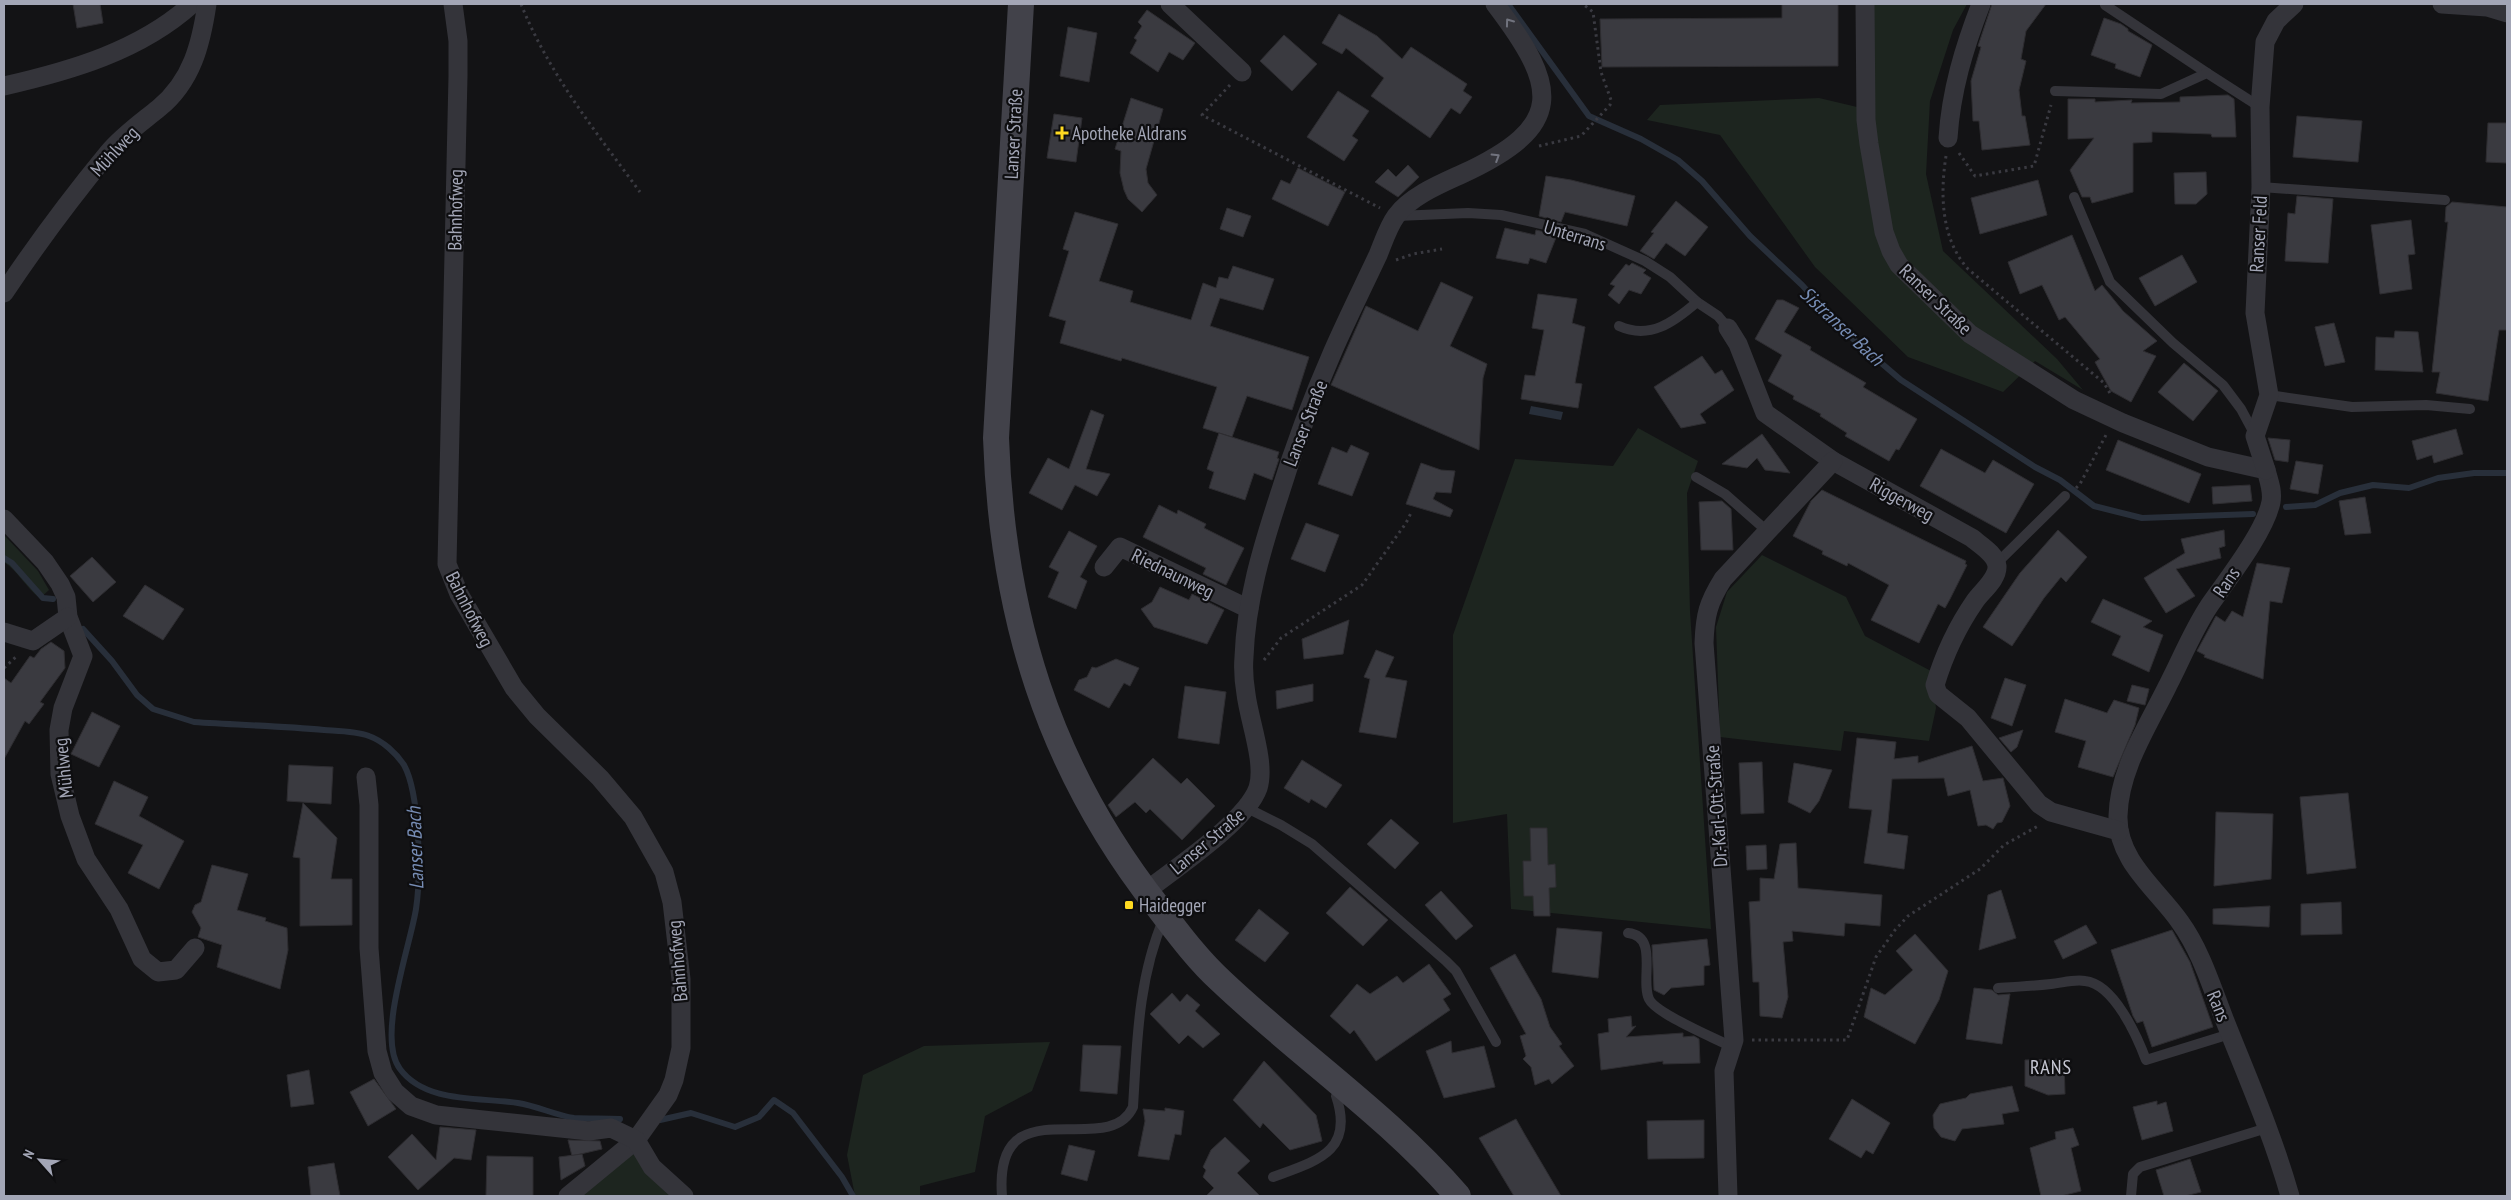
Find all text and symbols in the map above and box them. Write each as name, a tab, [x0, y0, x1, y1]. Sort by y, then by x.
one-way arrow	[1506, 18, 1515, 28]
street label: Lanser Straße	[999, 88, 1027, 180]
street label: Mühlweg	[85, 121, 143, 181]
place label: Apotheke Aldrans	[1072, 121, 1187, 145]
marker: Apotheke Aldrans	[1056, 127, 1068, 139]
one-way arrow	[1491, 153, 1500, 163]
street label: Bahnhofweg	[442, 169, 468, 251]
street label: Ranser Feld	[2244, 195, 2272, 273]
street label: Unterrans	[1541, 214, 1609, 256]
street label: Ranser Straße	[1895, 258, 1977, 340]
water label: Sistranser Bach	[1795, 281, 1890, 372]
street label: Lanser Straße	[1278, 376, 1332, 469]
street label: Riggerweg	[1866, 472, 1938, 526]
street label: Riednaunweg	[1128, 543, 1218, 603]
street label: Rans	[2207, 562, 2245, 602]
street label: Bahnhofweg	[441, 567, 499, 651]
street label: Mühlweg	[48, 737, 78, 799]
street label: Dr.-Karl-Ott-Straße	[1700, 744, 1732, 868]
street label: Lanser Straße	[1165, 803, 1249, 879]
water label: Lanser Bach	[401, 805, 429, 890]
place label: Haidegger	[1139, 893, 1207, 917]
marker: Haidegger	[1123, 899, 1135, 911]
street label: Bahnhofweg	[661, 919, 693, 1003]
street label: Rans	[2202, 987, 2236, 1025]
district label: RANS	[2030, 1054, 2072, 1080]
north arrow	[15, 1135, 65, 1185]
text: N	[19, 1147, 38, 1162]

